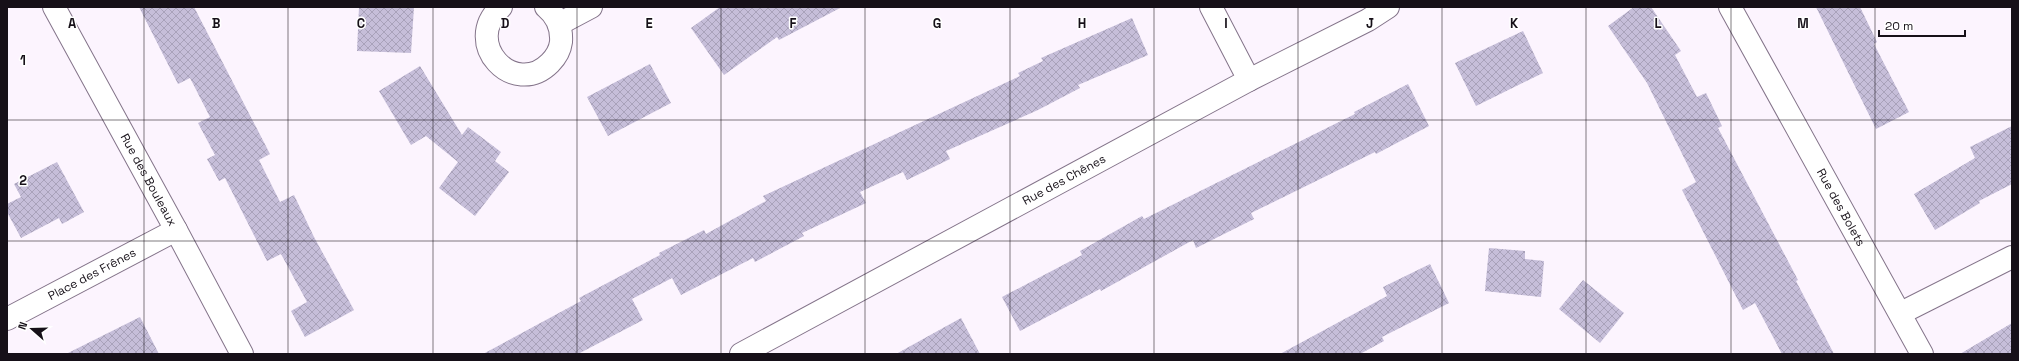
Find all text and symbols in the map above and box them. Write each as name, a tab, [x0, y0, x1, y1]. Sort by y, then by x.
scale bar	[1879, 12, 1965, 38]
text: A	[68, 15, 77, 32]
text: B	[212, 15, 221, 32]
text: C	[357, 15, 365, 32]
text: D	[501, 15, 510, 32]
text: E	[645, 15, 653, 32]
text: F	[790, 15, 797, 32]
text: G	[933, 15, 941, 32]
text: H	[1078, 15, 1086, 32]
text: I	[1224, 15, 1228, 32]
text: J	[1366, 15, 1374, 32]
text: K	[1510, 15, 1519, 32]
text: L	[1654, 15, 1662, 32]
text: M	[1797, 15, 1809, 32]
text: 20 m	[1885, 18, 1913, 34]
text: 1	[20, 52, 26, 69]
street label: Rue des Bouleaux	[117, 131, 180, 229]
street label: Rue des Chênes	[1020, 151, 1108, 209]
street label: Rue des Bolets	[1813, 166, 1869, 249]
text: 2	[19, 172, 27, 189]
street label: Place des Frênes	[45, 245, 139, 304]
north arrow	[12, 309, 52, 349]
text: N	[15, 320, 30, 331]

